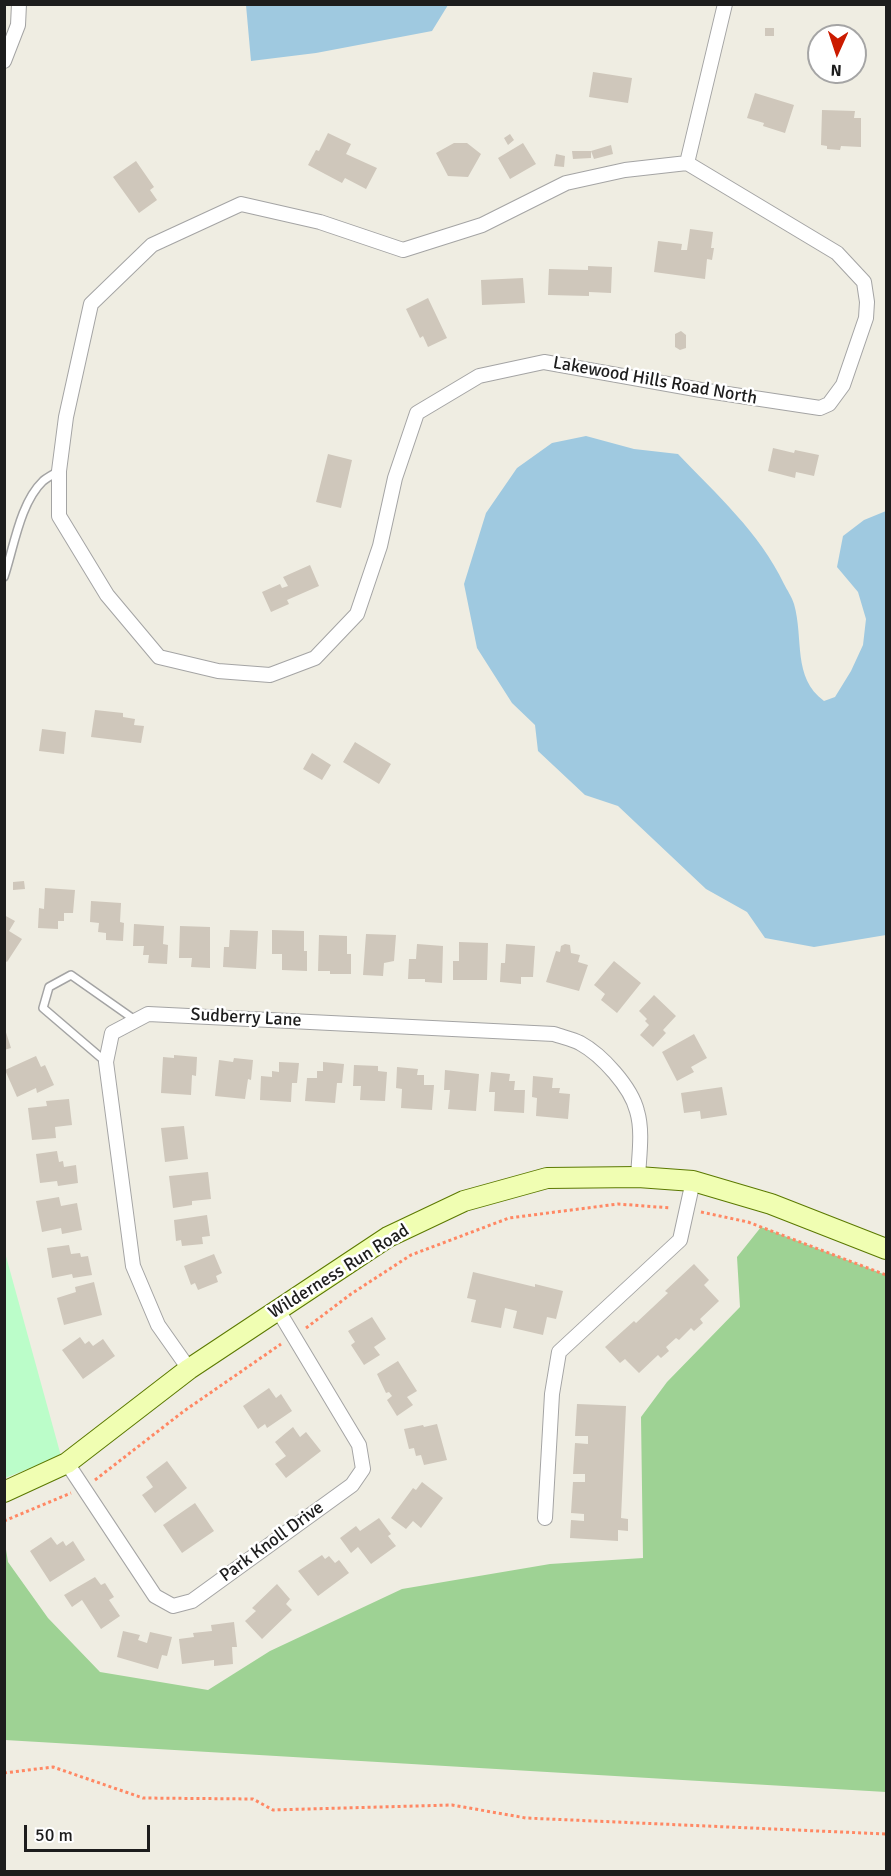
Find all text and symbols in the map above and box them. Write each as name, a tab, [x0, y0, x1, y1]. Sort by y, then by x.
north arrow	[807, 24, 867, 84]
text: N	[830, 60, 842, 80]
street label: Lakewood Hills Road North	[551, 352, 759, 410]
street label: Sudberry Lane	[190, 1004, 302, 1032]
street label: Wilderness Run Road	[265, 1220, 413, 1324]
street label: Park Knoll Drive	[216, 1497, 328, 1587]
scale bar	[27, 1813, 153, 1851]
text: 50 m	[35, 1824, 73, 1846]

